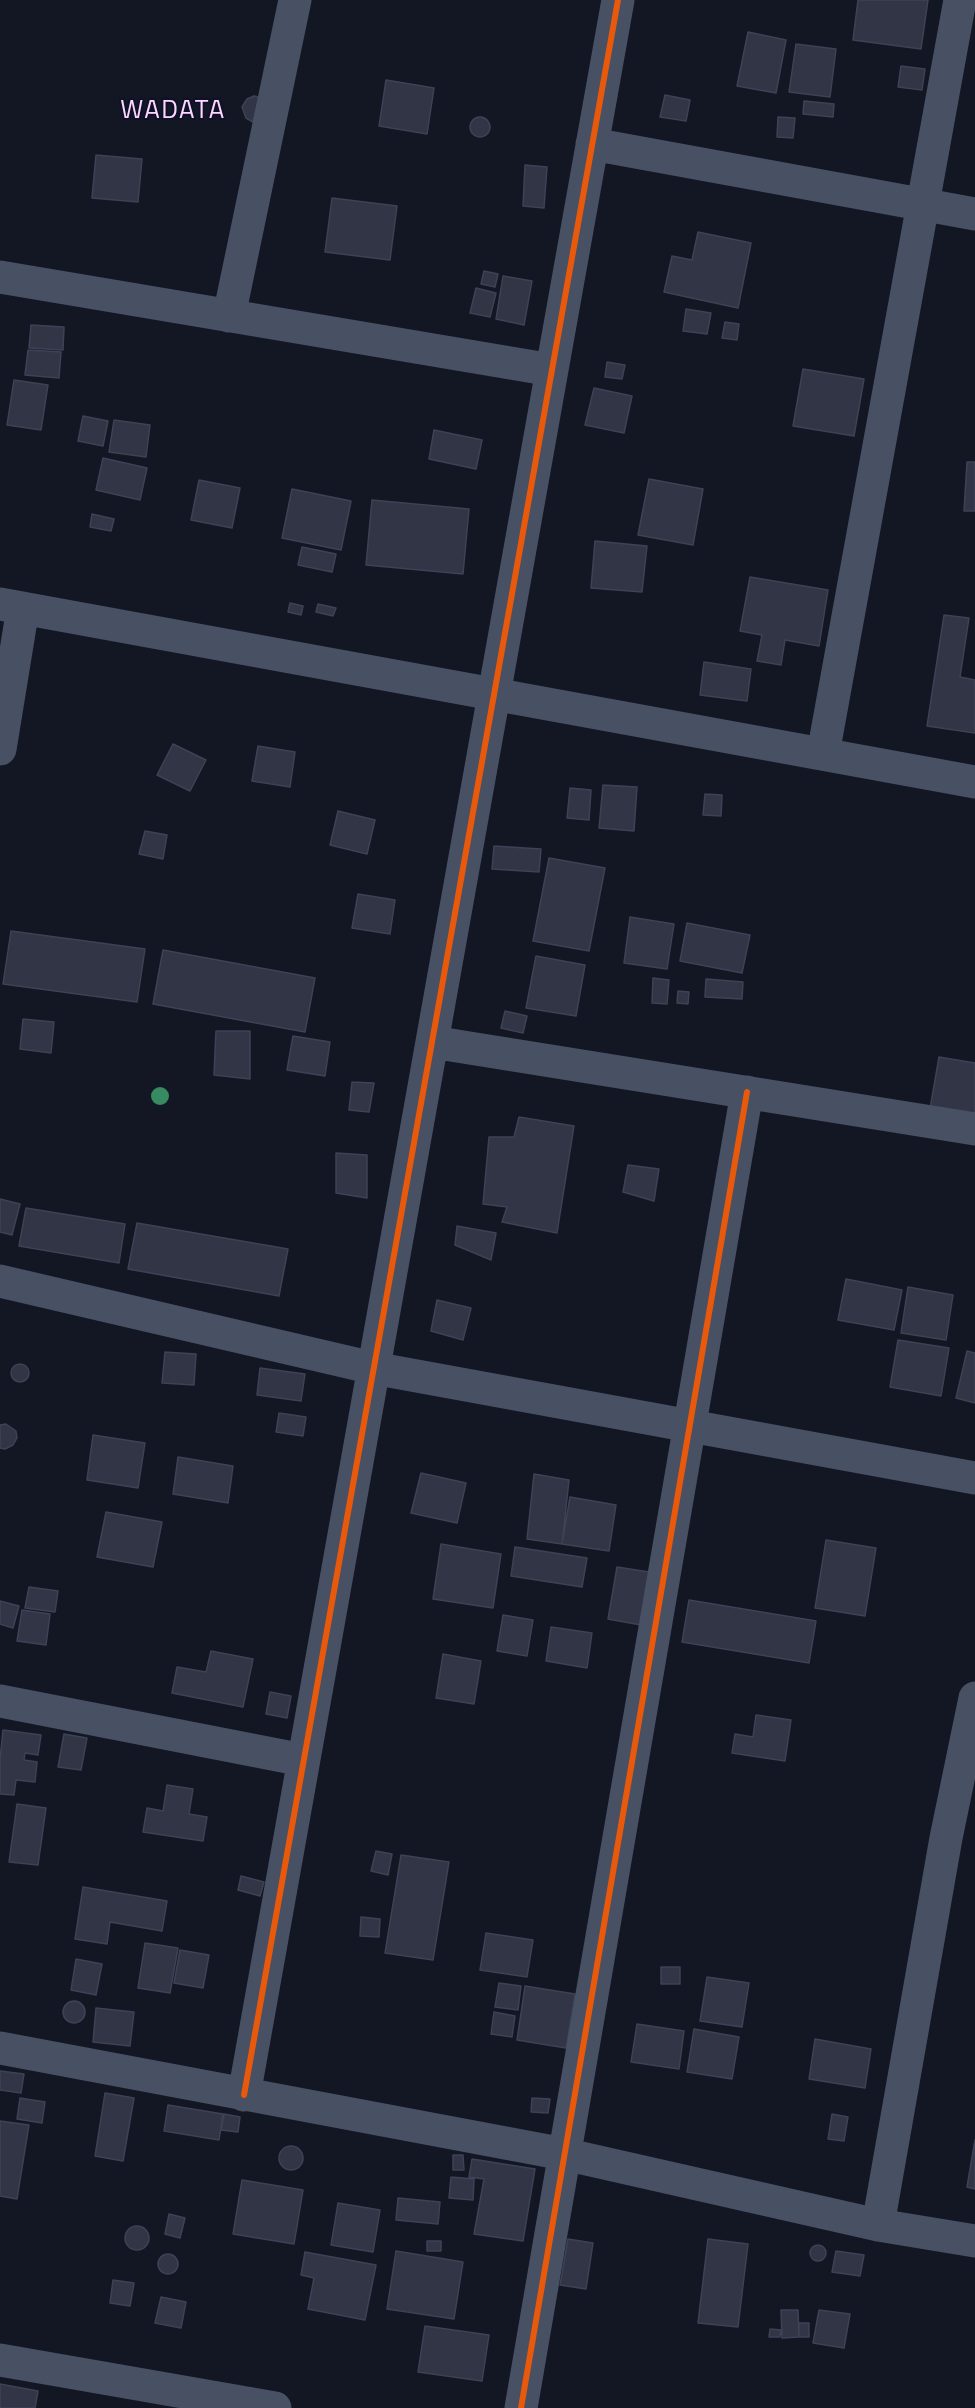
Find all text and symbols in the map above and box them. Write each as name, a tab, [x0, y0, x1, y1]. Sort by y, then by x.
district label: WADATA	[120, 96, 226, 128]

